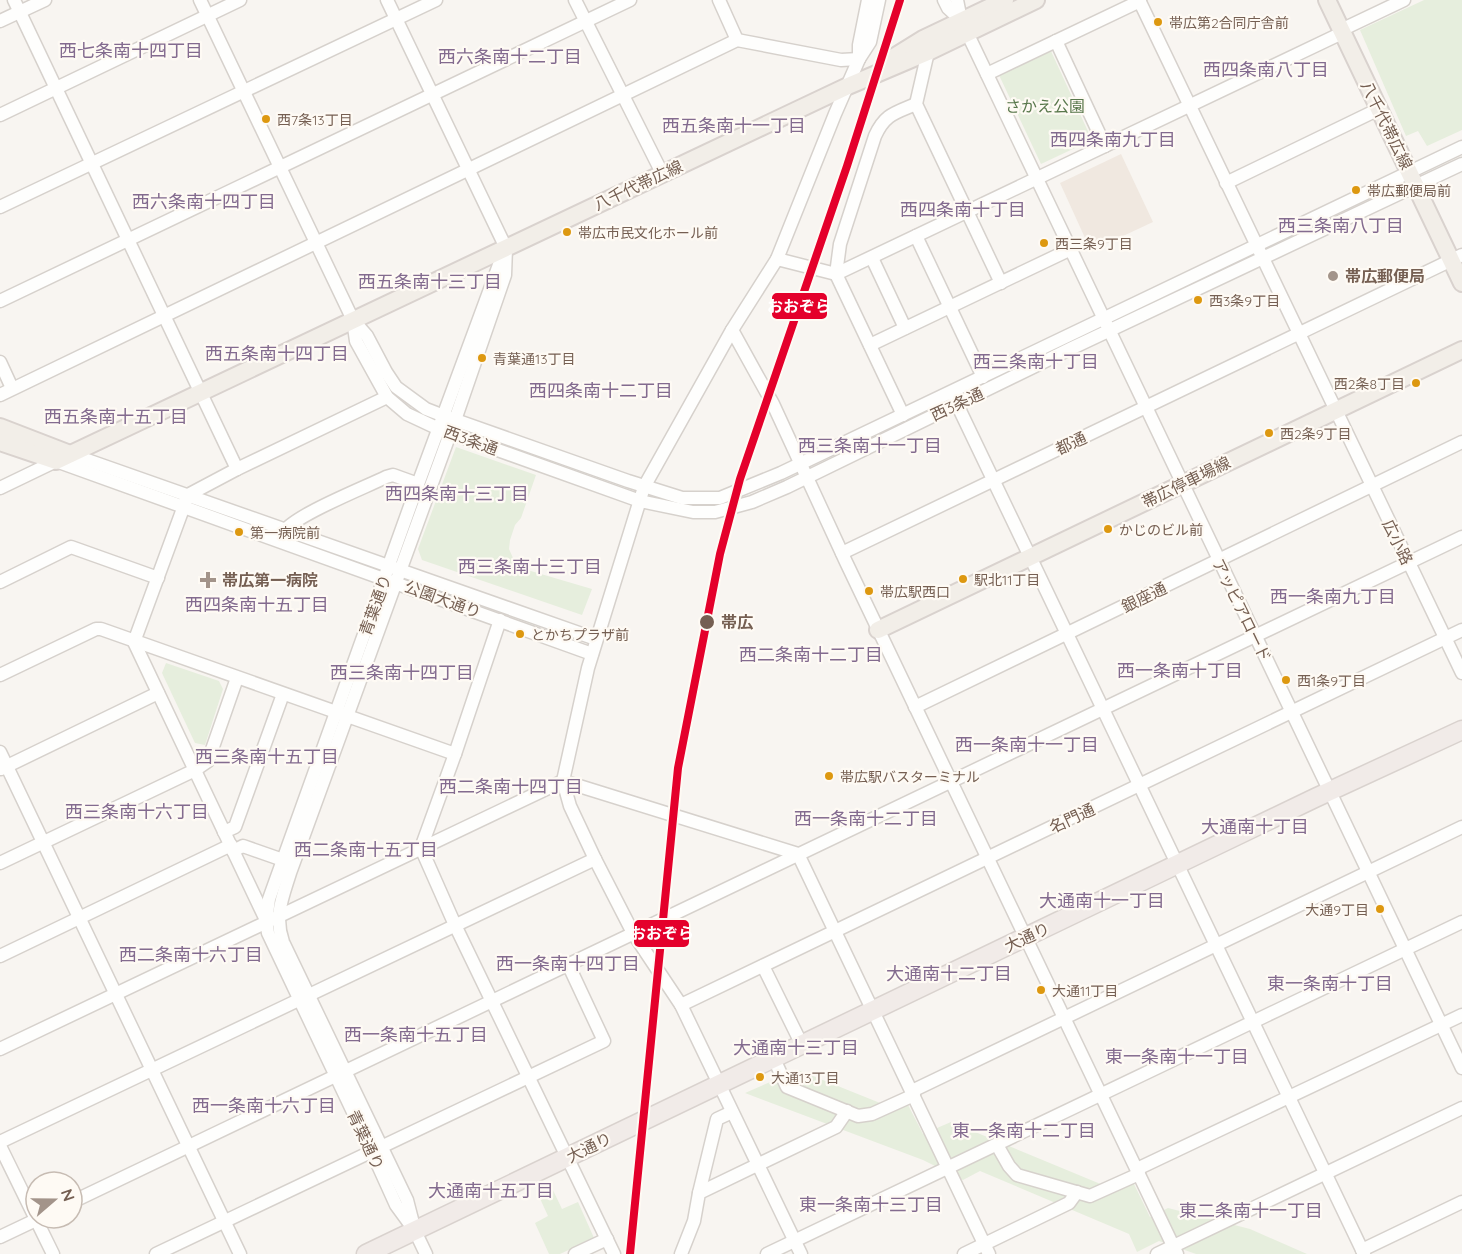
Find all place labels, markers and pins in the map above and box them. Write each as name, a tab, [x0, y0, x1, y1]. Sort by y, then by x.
place label: 帯広第2合同庁舎前	[1169, 14, 1289, 32]
marker: 帯広第2合同庁舎前	[1152, 16, 1164, 28]
place label: 西7条13丁目	[277, 111, 353, 129]
marker: 西7条13丁目	[260, 113, 272, 125]
place label: 帯広郵便局前	[1367, 182, 1451, 200]
marker: 帯広郵便局前	[1350, 184, 1362, 196]
place label: 帯広市民文化ホール前	[578, 224, 718, 242]
marker: 帯広市民文化ホール前	[561, 226, 573, 238]
place label: 西三条9丁目	[1055, 235, 1133, 253]
marker: 西三条9丁目	[1038, 237, 1050, 249]
place label: 帯広郵便局	[1345, 266, 1425, 286]
marker: 帯広郵便局	[1326, 269, 1340, 283]
place label: 西3条9丁目	[1209, 292, 1280, 310]
marker: 西3条9丁目	[1192, 294, 1204, 306]
place label: 青葉通13丁目	[493, 350, 576, 368]
marker: 青葉通13丁目	[476, 352, 488, 364]
place label: 西2条8丁目	[1334, 375, 1405, 393]
marker: 西2条8丁目	[1410, 377, 1422, 389]
place label: 西2条9丁目	[1280, 425, 1352, 443]
marker: 西2条9丁目	[1263, 427, 1275, 439]
place label: かじのビル前	[1119, 521, 1203, 539]
marker: かじのビル前	[1102, 523, 1114, 535]
place label: 第一病院前	[250, 524, 320, 542]
marker: 第一病院前	[233, 526, 245, 538]
place label: 帯広第一病院	[222, 570, 318, 590]
marker: 帯広第一病院	[199, 571, 217, 589]
place label: 駅北11丁目	[974, 571, 1040, 589]
marker: 駅北11丁目	[957, 573, 969, 585]
place label: 帯広駅西口	[880, 583, 950, 601]
marker: 帯広駅西口	[863, 585, 875, 597]
place label: 帯広	[721, 612, 754, 632]
marker: 帯広	[698, 613, 716, 631]
place label: とかちプラザ前	[531, 626, 629, 644]
marker: とかちプラザ前	[514, 628, 526, 640]
place label: 西1条9丁目	[1297, 672, 1366, 690]
marker: 西1条9丁目	[1280, 674, 1292, 686]
place label: 帯広駅バスターミナル	[840, 768, 980, 786]
marker: 帯広駅バスターミナル	[823, 770, 835, 782]
place label: 大通9丁目	[1305, 901, 1369, 919]
marker: 大通9丁目	[1374, 903, 1386, 915]
place label: 大通11丁目	[1052, 982, 1118, 1000]
marker: 大通11丁目	[1035, 984, 1047, 996]
place label: 大通13丁目	[771, 1069, 840, 1087]
marker: 大通13丁目	[754, 1071, 766, 1083]

